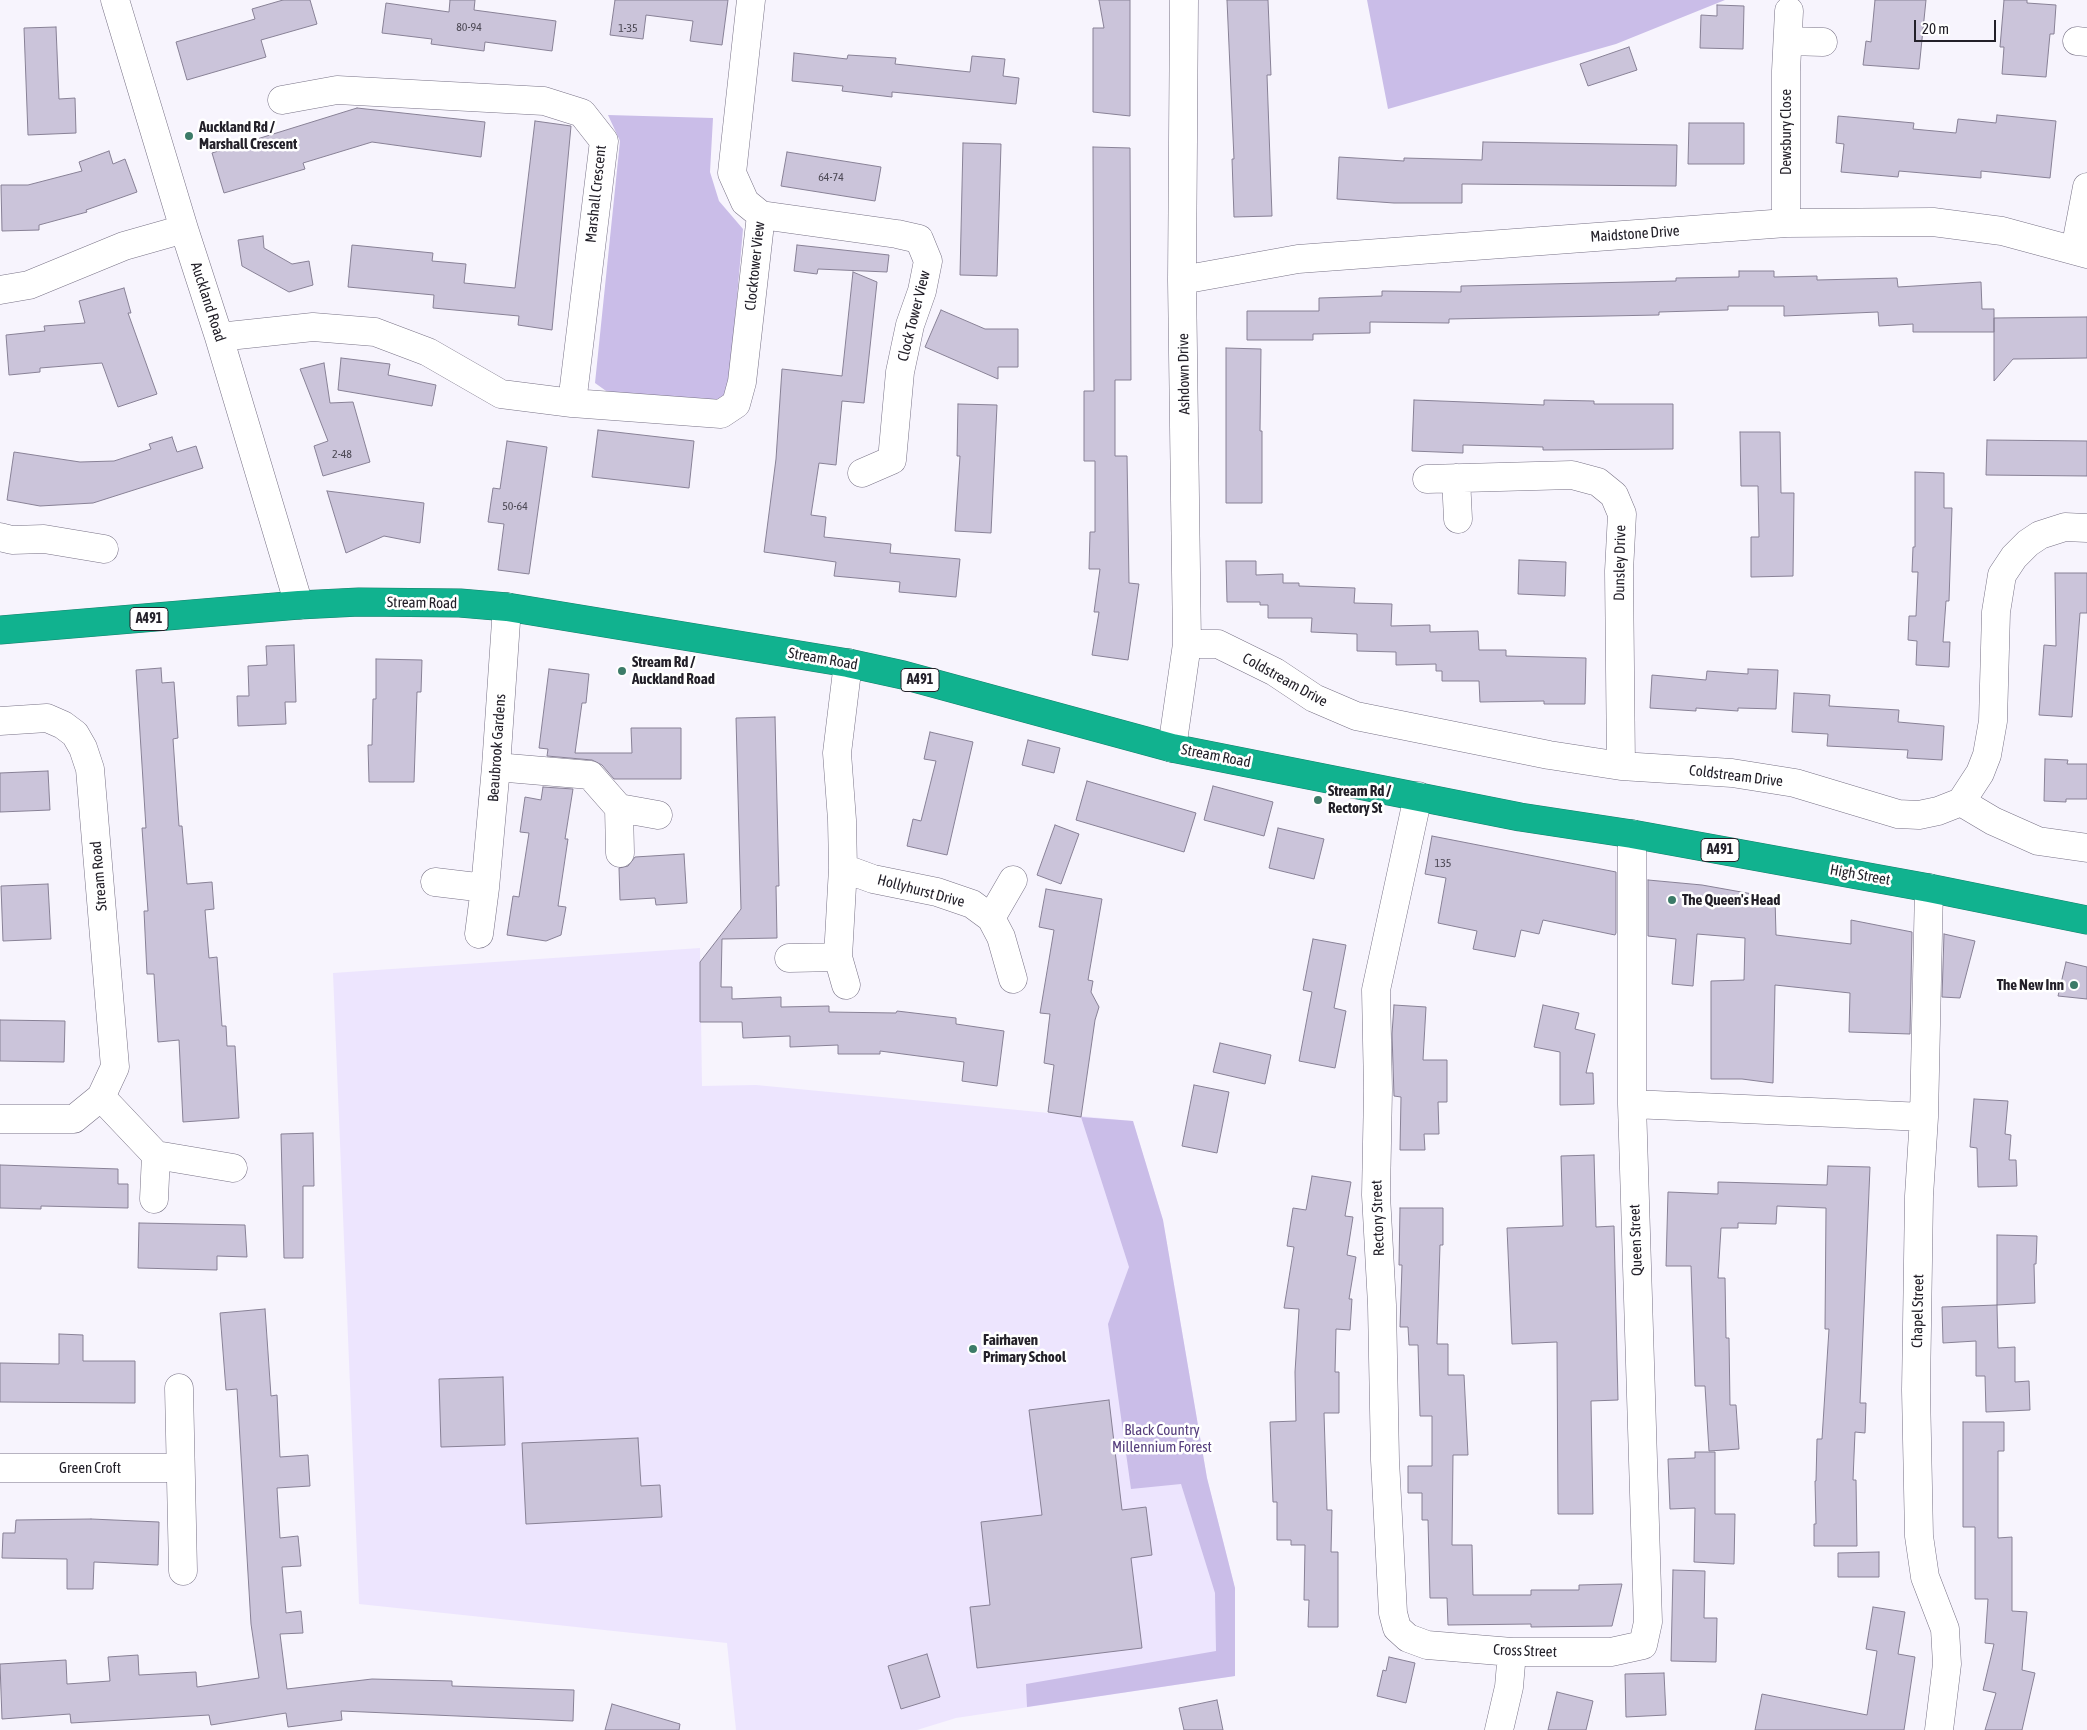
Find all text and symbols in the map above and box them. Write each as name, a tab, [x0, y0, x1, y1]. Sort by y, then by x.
scale bar	[1917, 10, 2000, 42]
house number: 80-94	[456, 20, 482, 34]
text: 20 m	[1922, 20, 1949, 37]
house number: 1-35	[618, 21, 638, 35]
street label: Dewsbury Close	[1777, 89, 1795, 175]
place label: Auckland Rd / Marshall Crescent	[199, 118, 297, 153]
marker: Auckland Rd / Marshall Crescent	[183, 130, 195, 142]
street label: Marshall Crescent	[582, 144, 610, 244]
house number: 64-74	[818, 170, 844, 184]
street label: Clocktower View	[741, 221, 769, 311]
street label: Maidstone Drive	[1590, 222, 1680, 246]
street label: Auckland Road	[187, 260, 229, 344]
street label: Clock Tower View	[894, 269, 934, 363]
street label: Ashdown Drive	[1174, 333, 1194, 415]
house number: 2-48	[332, 447, 352, 461]
house number: 50-64	[502, 499, 528, 513]
street label: Dunsley Drive	[1610, 525, 1630, 601]
street label: Stream Road	[387, 593, 457, 613]
road number: A491	[130, 608, 168, 630]
street label: Stream Road	[787, 644, 859, 674]
street label: Coldstream Drive	[1239, 649, 1331, 711]
place label: Stream Rd / Auckland Road	[632, 653, 715, 688]
marker: Stream Rd / Auckland Road	[616, 665, 628, 677]
road number: A491	[901, 668, 939, 692]
street label: Beaubrook Gardens	[484, 693, 510, 803]
street label: Stream Road	[1180, 740, 1252, 772]
street label: Coldstream Drive	[1688, 761, 1784, 791]
place label: Stream Rd / Rectory St	[1328, 782, 1391, 817]
marker: Stream Rd / Rectory St	[1312, 794, 1324, 806]
road number: A491	[1701, 838, 1739, 862]
street label: Stream Road	[87, 840, 111, 912]
house number: 135	[1435, 856, 1451, 870]
street label: High Street	[1828, 861, 1892, 889]
street label: Hollyhurst Drive	[875, 871, 967, 911]
place label: The Queen's Head	[1682, 891, 1780, 909]
marker: The Queen's Head	[1666, 894, 1678, 906]
place label: The New Inn	[1997, 976, 2064, 994]
marker: The New Inn	[2068, 979, 2080, 991]
street label: Rectory Street	[1368, 1179, 1388, 1257]
street label: Queen Street	[1626, 1204, 1646, 1276]
street label: Chapel Street	[1908, 1274, 1928, 1348]
place label: Fairhaven Primary School	[983, 1331, 1066, 1366]
marker: Fairhaven Primary School	[967, 1343, 979, 1355]
park label: Black Country Millennium Forest	[1112, 1421, 1212, 1456]
street label: Green Croft	[59, 1459, 121, 1477]
street label: Cross Street	[1493, 1641, 1557, 1661]

